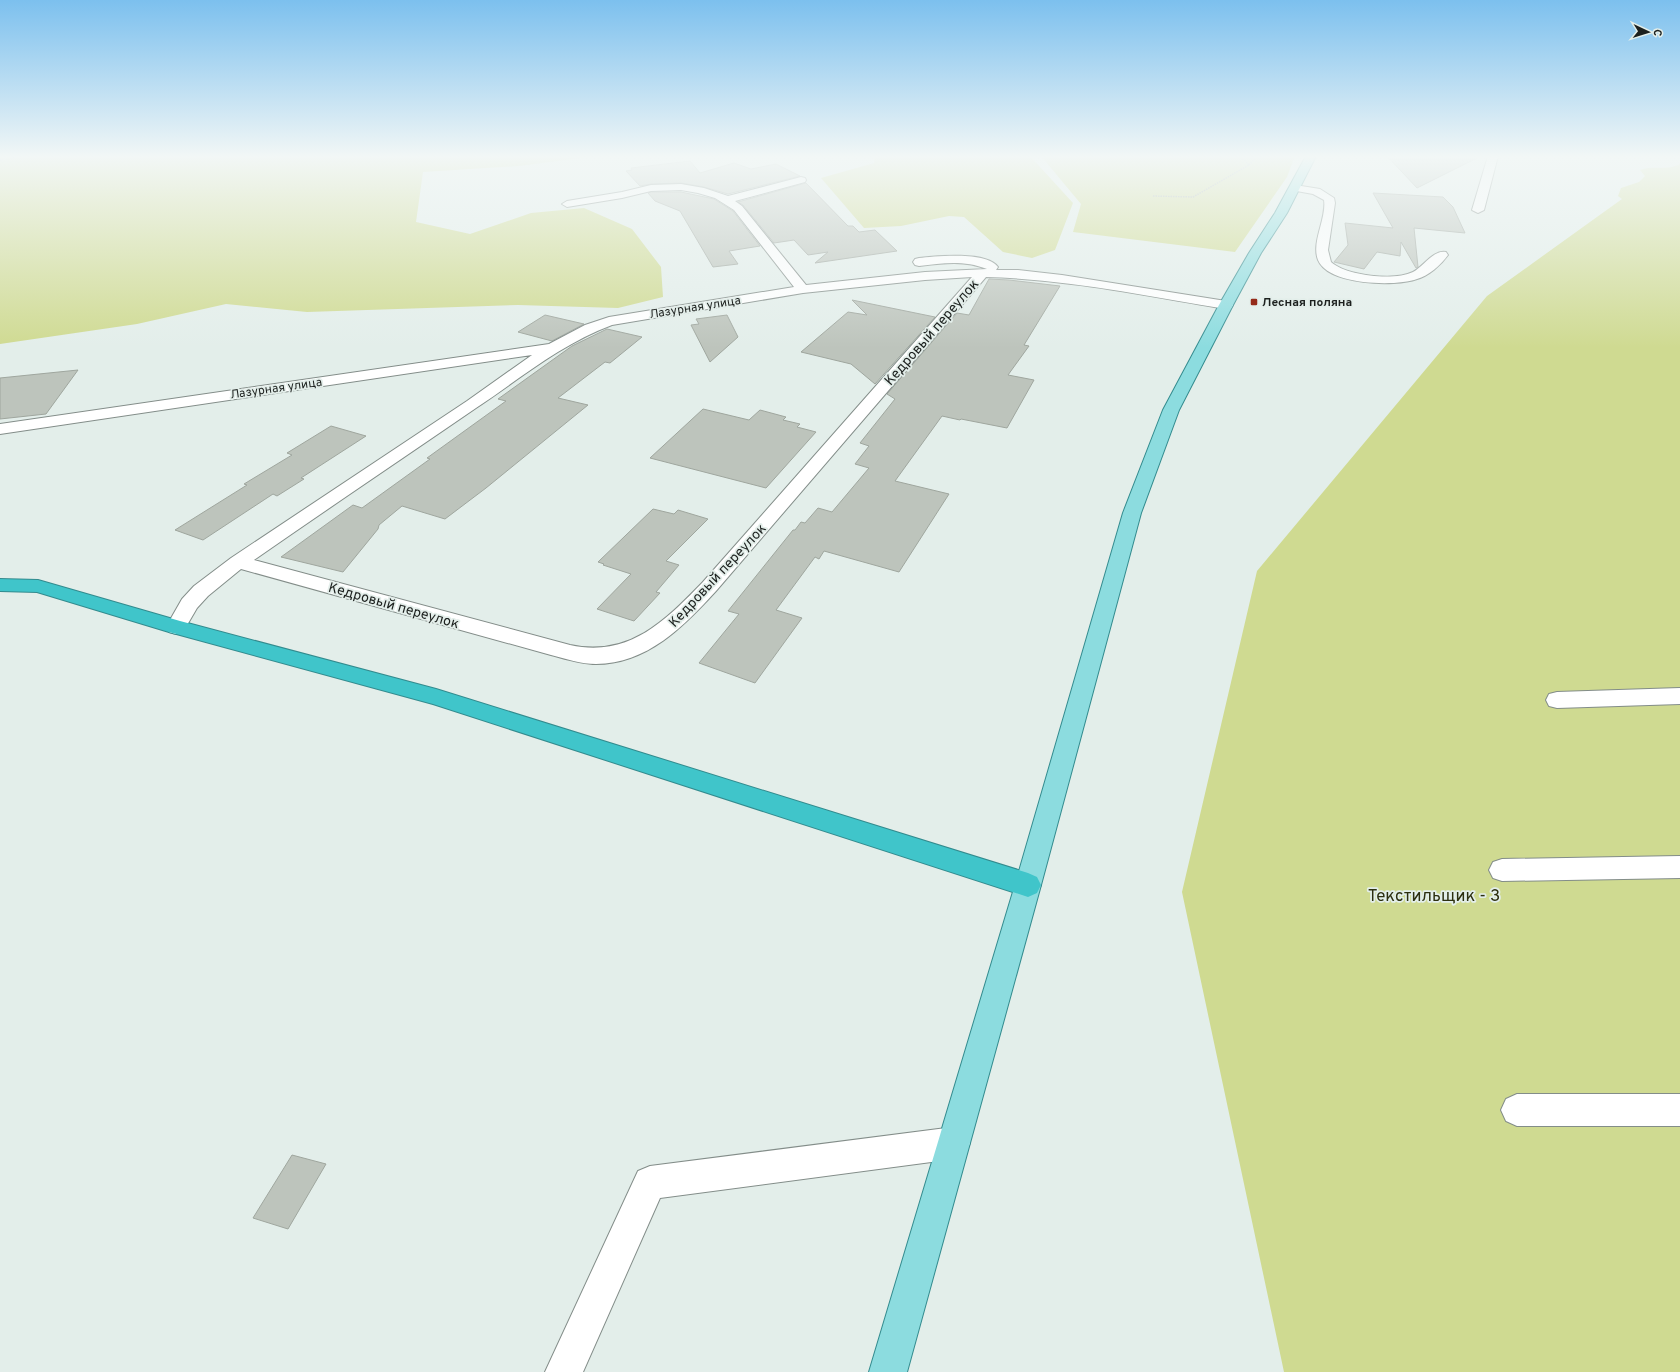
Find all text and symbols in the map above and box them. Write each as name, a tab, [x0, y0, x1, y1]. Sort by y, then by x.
north arrow	[1628, 12, 1668, 52]
text: С	[1650, 29, 1664, 37]
street label: Кедровый переулок	[881, 276, 983, 390]
street label: Лазурная улица	[648, 293, 742, 323]
place label: Лесная поляна	[1262, 295, 1352, 311]
marker: Лесная поляна	[1249, 297, 1259, 307]
street label: Лазурная улица	[229, 375, 323, 403]
street label: Кедровый переулок	[666, 521, 770, 631]
street label: Кедровый переулок	[326, 580, 461, 633]
park label: Текстильщик - 3	[1368, 886, 1500, 908]

